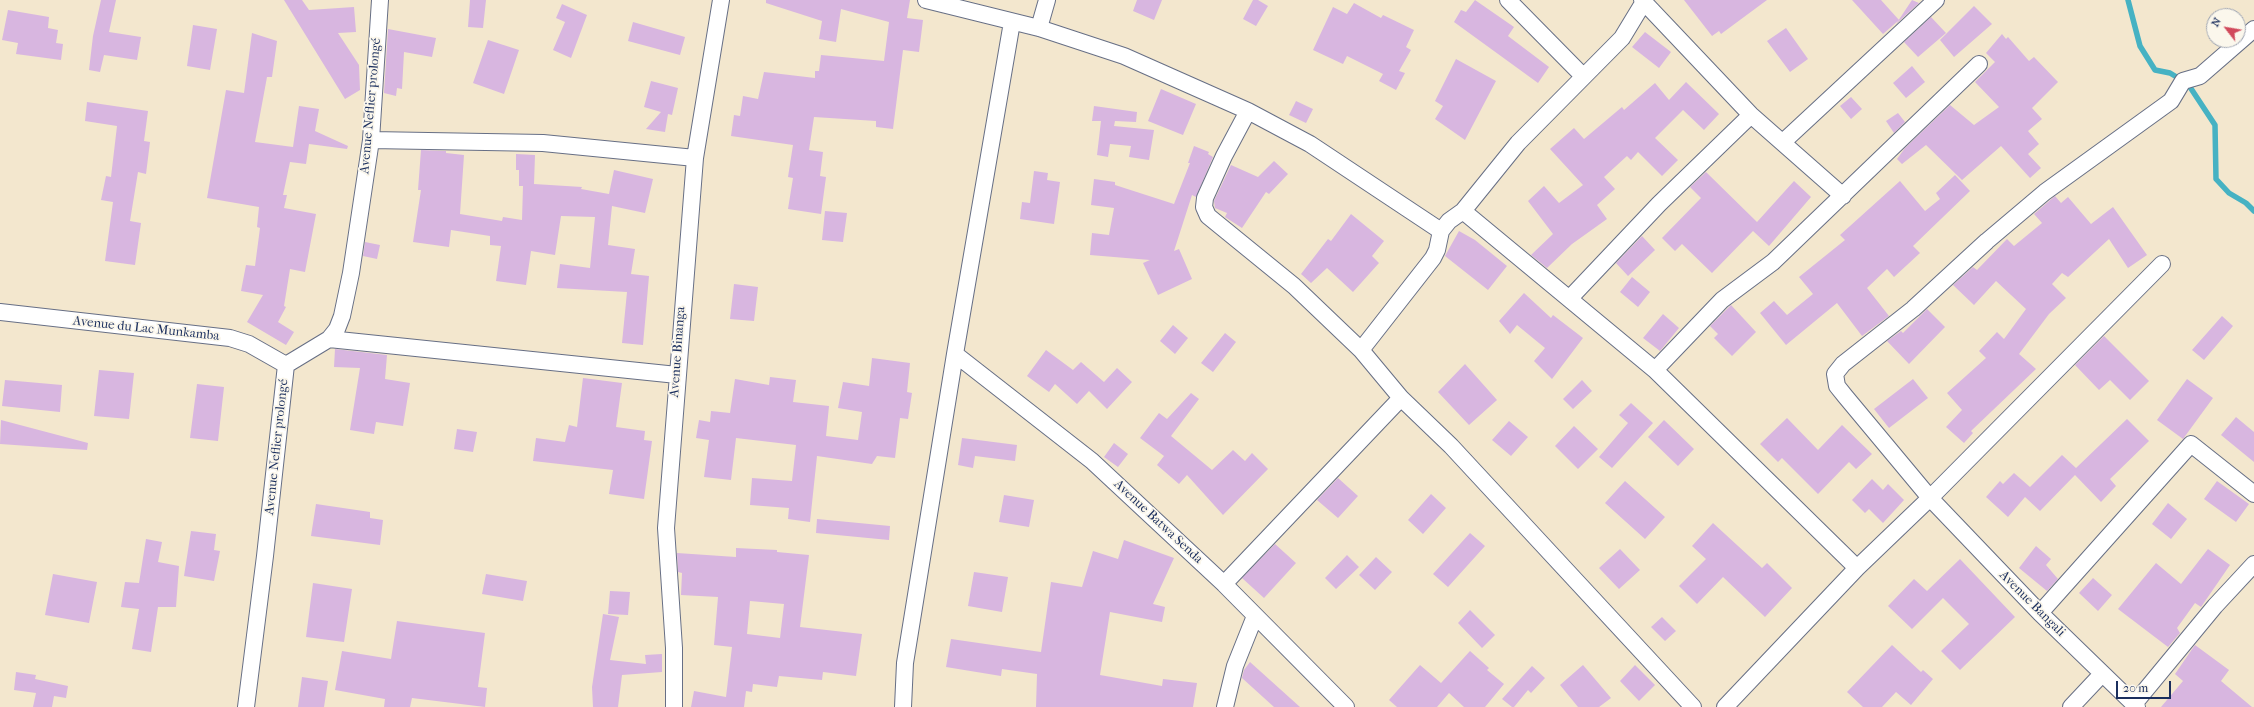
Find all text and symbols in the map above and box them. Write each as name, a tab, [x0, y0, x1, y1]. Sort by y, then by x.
north arrow	[2206, 8, 2246, 48]
text: N	[2208, 15, 2224, 29]
street label: Avenue Neflier prolongé	[357, 37, 385, 175]
street label: Avenue Binanga	[667, 306, 689, 398]
street label: Avenue du Lac Munkamba	[72, 314, 220, 344]
street label: Avenue Neflier prolongé	[262, 378, 292, 516]
street label: Avenue Batwa Senda	[1110, 477, 1206, 567]
street label: Avenue Bangali	[1996, 568, 2068, 640]
scale bar	[2118, 673, 2173, 699]
text: 20 m	[2123, 681, 2148, 695]

